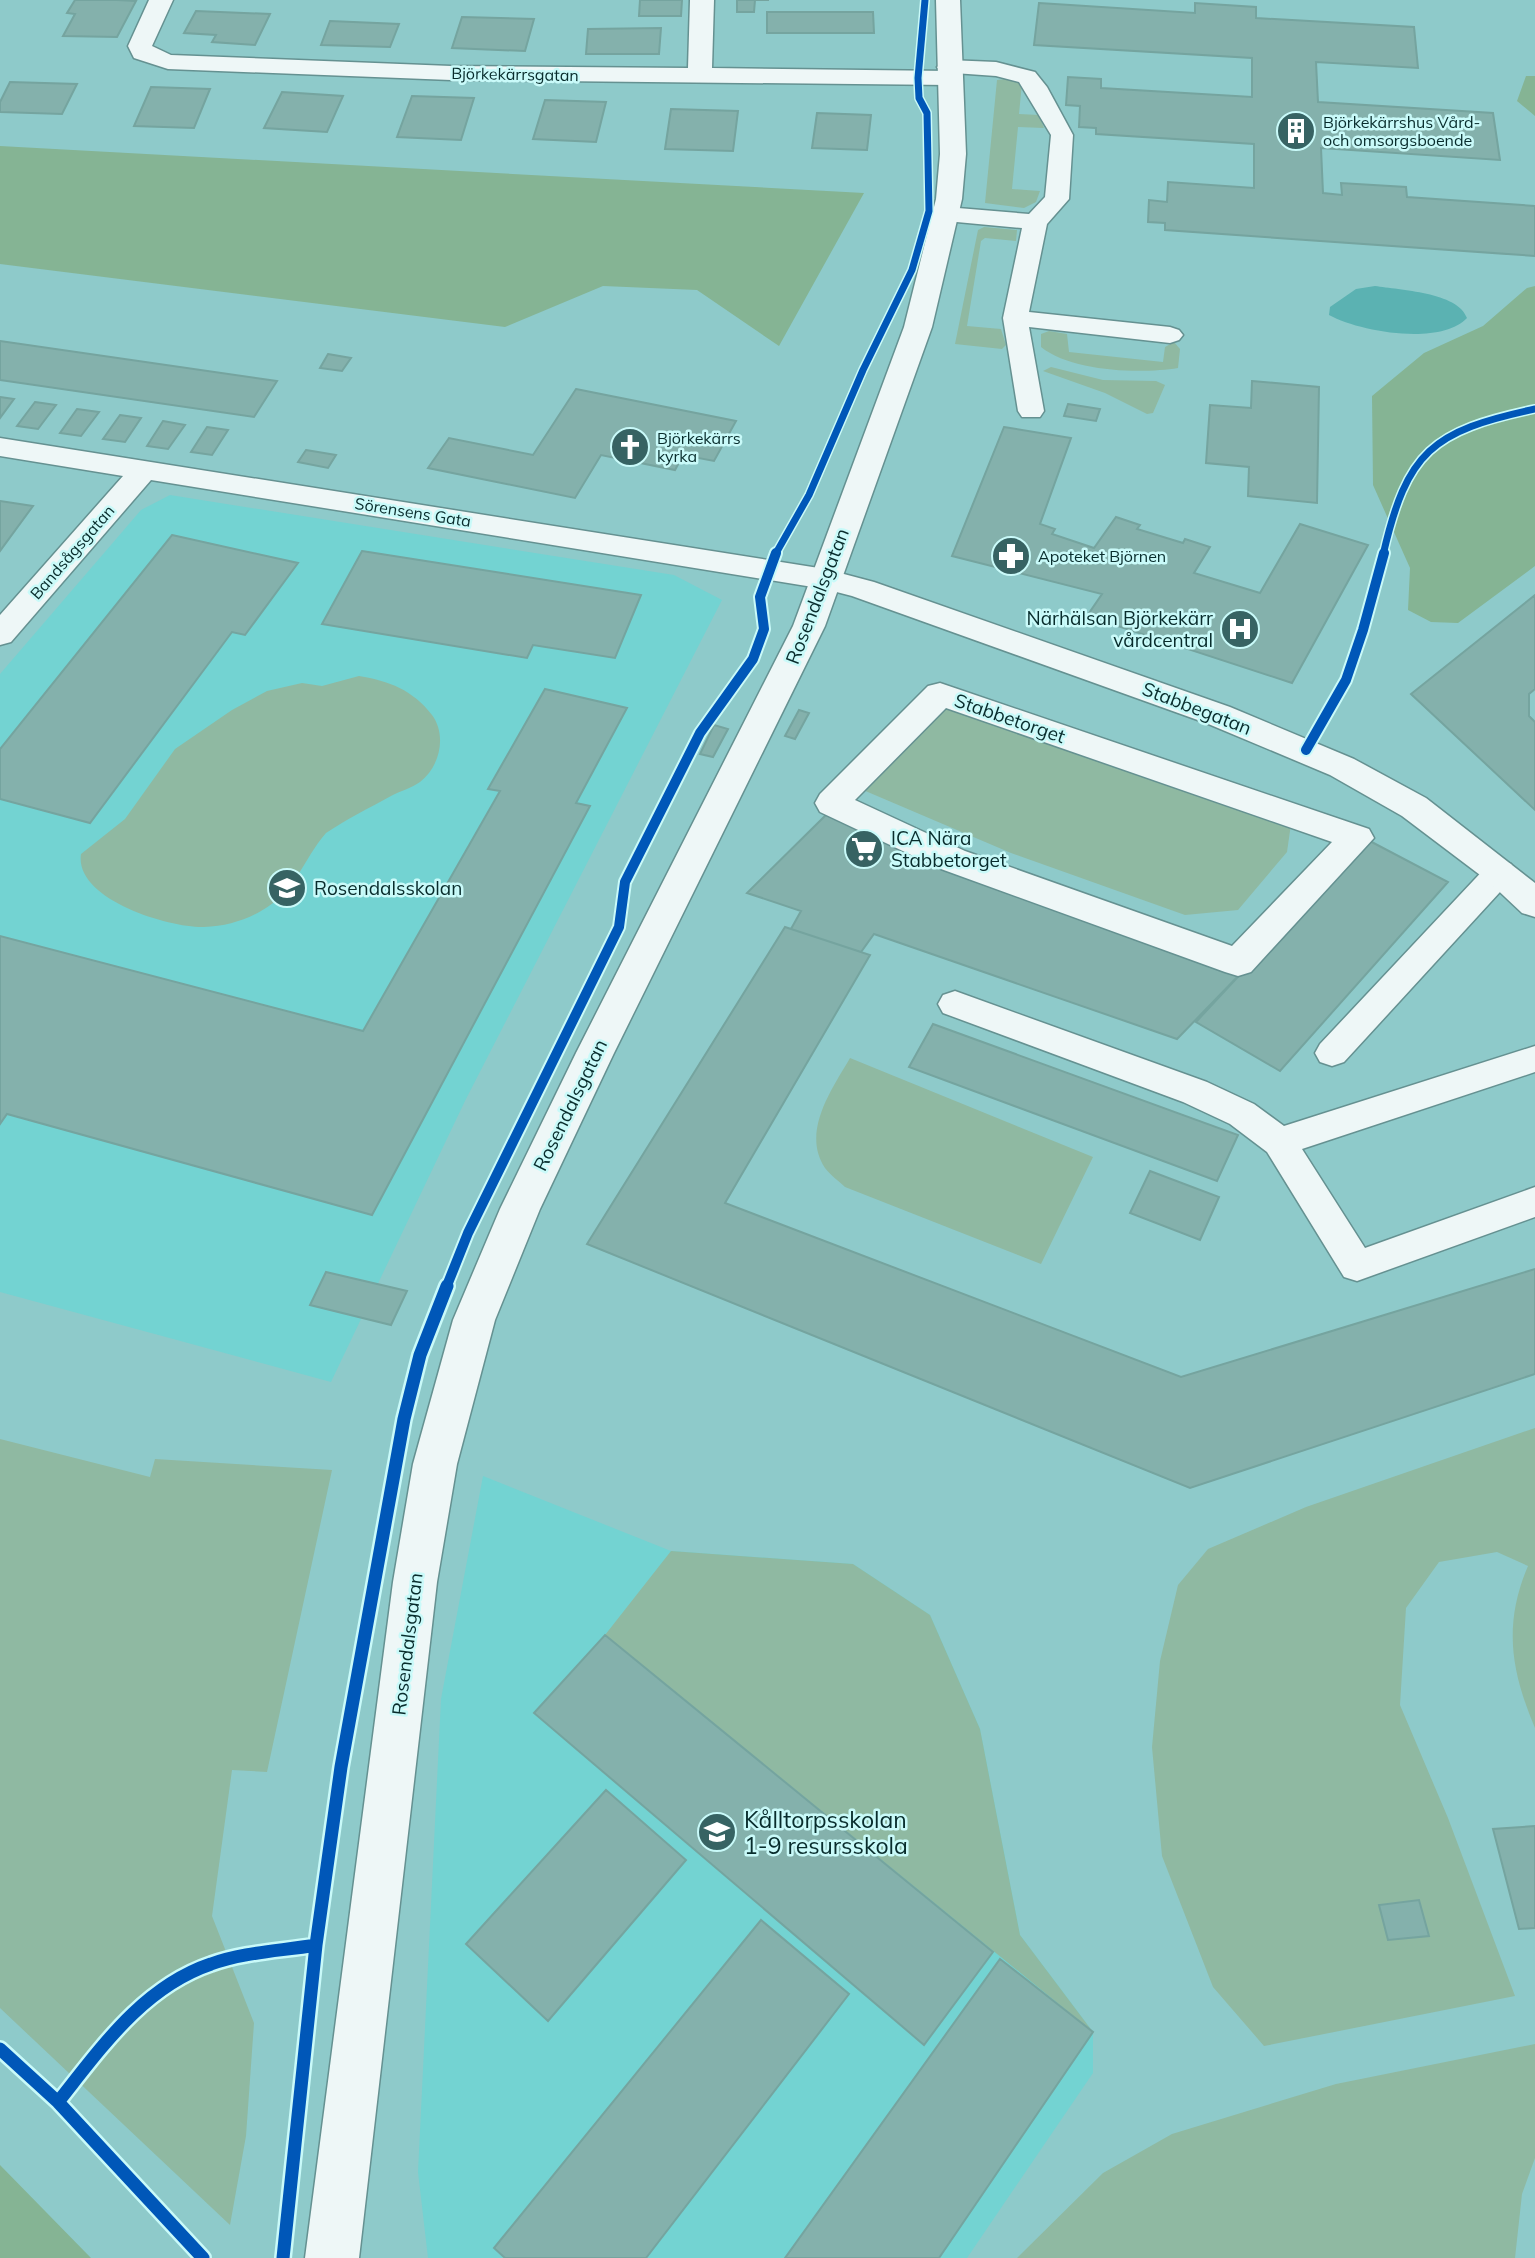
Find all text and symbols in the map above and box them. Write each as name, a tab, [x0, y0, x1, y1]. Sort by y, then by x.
street label: Björkekärrsgatan	[451, 63, 579, 85]
building icon: Björkekärrshus Vård- och omsorgsboende	[1275, 110, 1317, 152]
place label: Björkekärrshus Vård- och omsorgsboende	[1323, 112, 1480, 150]
church icon: Björkekärrs kyrka	[609, 426, 651, 468]
place label: Björkekärrs kyrka	[657, 428, 741, 466]
street label: Sörensens Gata	[353, 493, 473, 531]
street label: Bandsågsgatan	[26, 501, 118, 603]
street label: Rosendalsgatan	[780, 525, 854, 667]
pharmacy icon: Apoteket Björnen	[990, 535, 1032, 577]
place label: Apoteket Björnen	[1038, 546, 1166, 566]
place label: Närhälsan Björkekärr vårdcentral	[1026, 606, 1213, 652]
hospital icon: Närhälsan Björkekärr vårdcentral	[1219, 608, 1261, 650]
street label: Stabbegatan	[1139, 676, 1255, 740]
street label: Stabbetorget	[951, 688, 1069, 748]
place label: ICA Nära Stabbetorget	[891, 826, 1007, 872]
supermarket icon: ICA Nära Stabbetorget	[843, 828, 885, 870]
school or university icon: Rosendalsskolan	[266, 867, 308, 909]
place label: Rosendalsskolan	[314, 876, 462, 900]
street label: Rosendalsgatan	[528, 1035, 612, 1175]
street label: Rosendalsgatan	[386, 1571, 428, 1717]
place label: Kålltorpsskolan 1-9 resursskola	[744, 1805, 908, 1860]
school or university icon: Kålltorpsskolan 1-9 resursskola	[696, 1811, 738, 1853]

